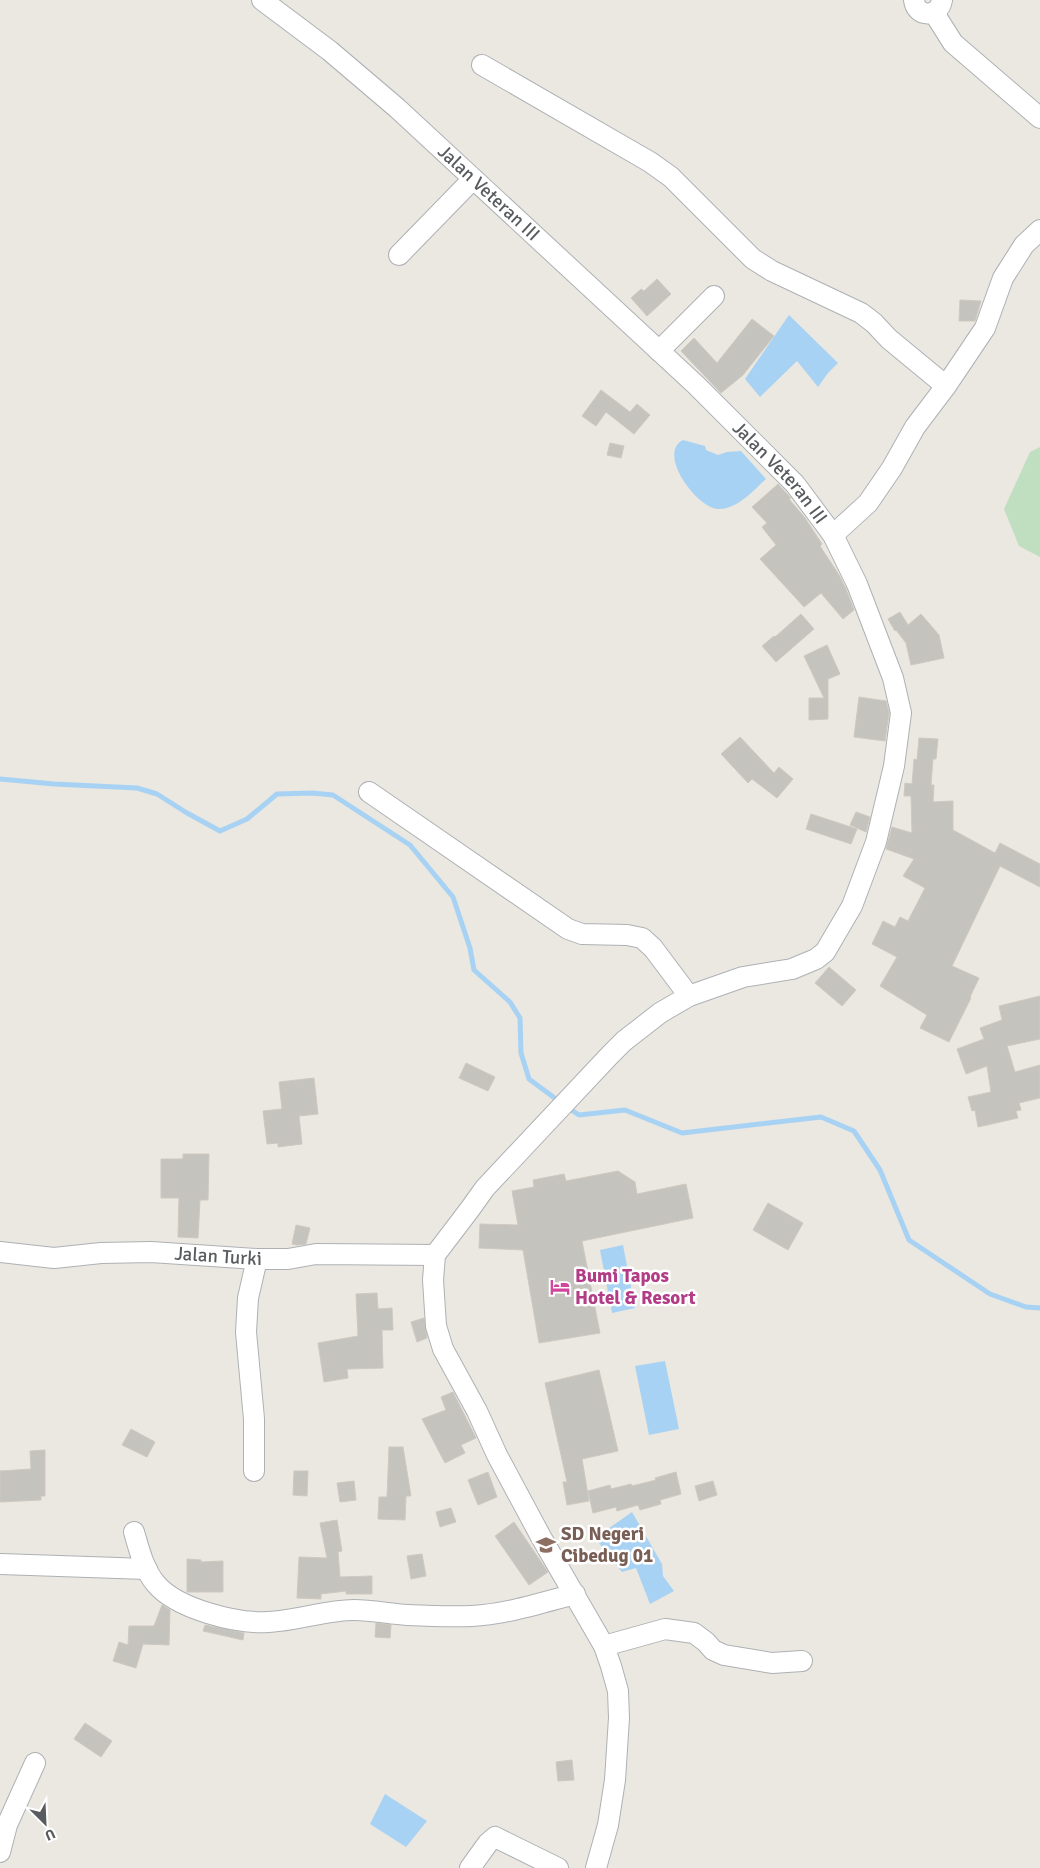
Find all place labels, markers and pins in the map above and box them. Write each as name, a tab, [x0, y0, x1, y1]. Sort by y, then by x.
place label: Bumi Tapos Hotel & Resort	[575, 1264, 696, 1310]
hotel icon: Bumi Tapos Hotel & Resort	[549, 1276, 571, 1298]
place label: SD Negeri Cibedug 01	[561, 1522, 653, 1568]
school or university icon: SD Negeri Cibedug 01	[535, 1534, 557, 1556]

